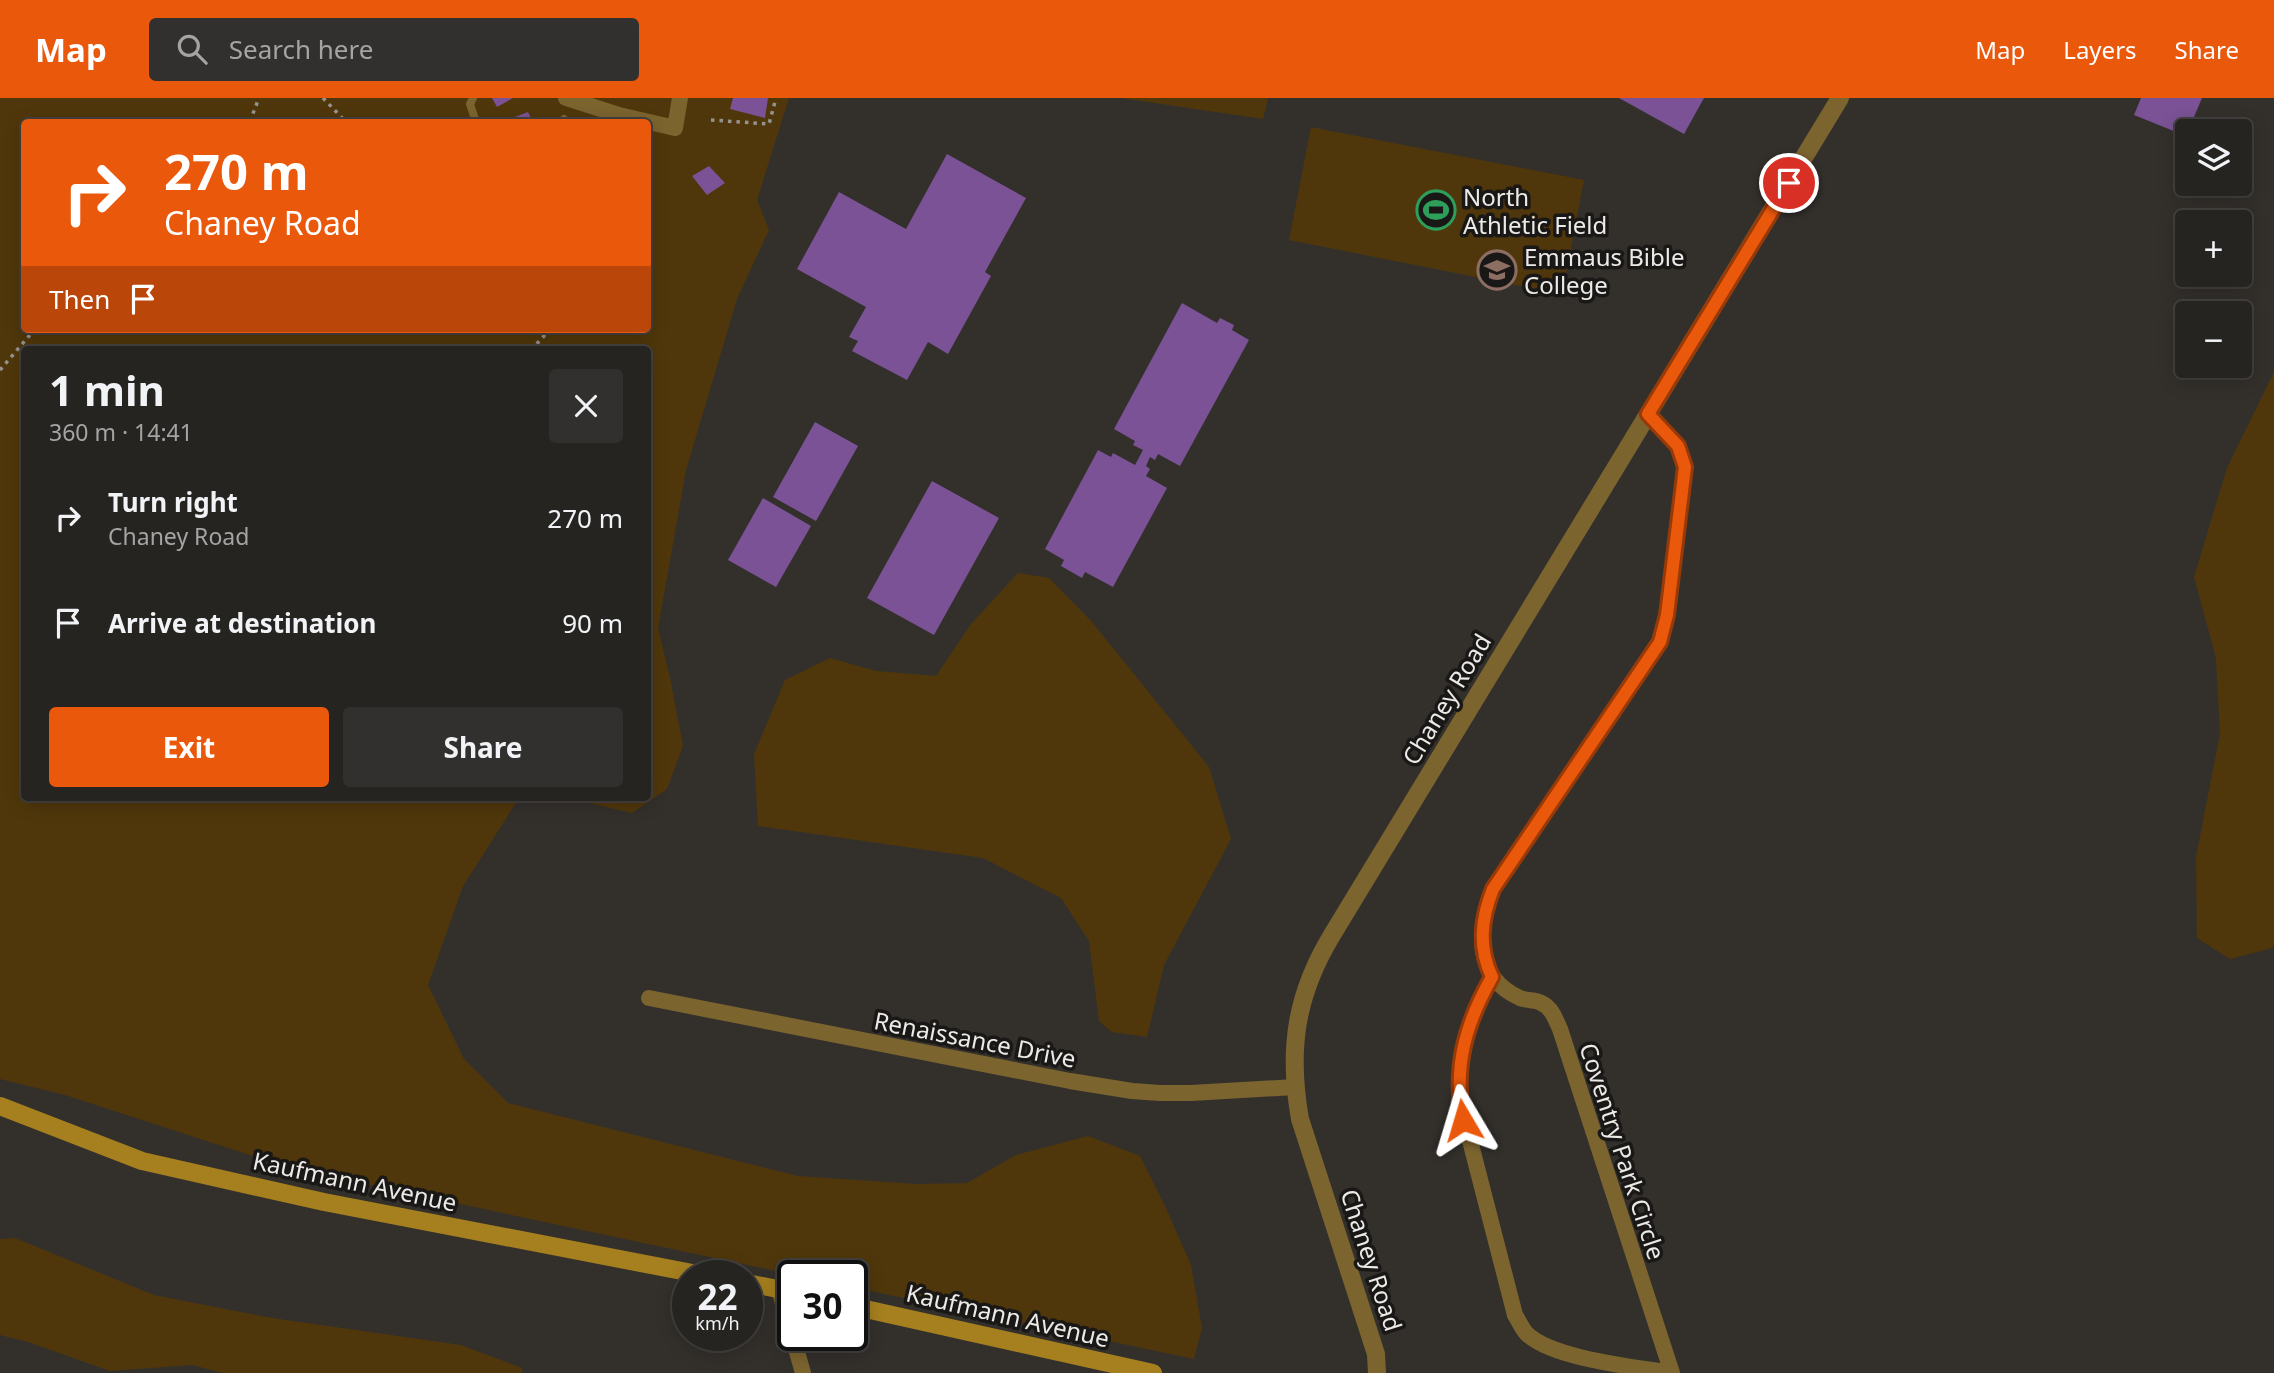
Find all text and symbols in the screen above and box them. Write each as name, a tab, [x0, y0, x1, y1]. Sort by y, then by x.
search box	[149, 18, 639, 81]
text: Map	[35, 27, 107, 72]
icon: search	[173, 30, 211, 68]
text: Search here	[229, 31, 373, 67]
text: Map	[1975, 33, 2025, 66]
text: Layers	[2063, 33, 2137, 66]
text: Share	[2175, 33, 2239, 66]
map controls	[2175, 119, 2252, 378]
button: layers	[2175, 119, 2252, 196]
text: 270 m	[164, 138, 309, 204]
icon: right	[49, 147, 140, 238]
pin	[1759, 153, 1819, 213]
icon: arrive	[1770, 164, 1808, 202]
place label: North Athletic Field	[1463, 180, 1607, 241]
sports icon: North Athletic Field	[1415, 189, 1457, 231]
text: Chaney Road	[164, 201, 361, 244]
button: +	[2175, 210, 2252, 287]
place label: Emmaus Bible College	[1524, 240, 1685, 301]
school or university icon: Emmaus Bible College	[1476, 249, 1518, 291]
icon: arrive	[124, 280, 162, 318]
text: Then	[49, 281, 110, 317]
button: −	[2175, 301, 2252, 378]
text: 1 min	[49, 361, 165, 418]
button: close	[549, 369, 623, 443]
text: 360 m · 14:41	[49, 416, 193, 448]
text: Turn right	[108, 484, 238, 520]
icon: right	[49, 499, 87, 537]
text: 270 m	[547, 500, 623, 536]
text: Chaney Road	[108, 520, 249, 552]
icon: arrive	[49, 604, 87, 642]
text: Arrive at destination	[108, 605, 377, 641]
text: 90 m	[562, 605, 623, 641]
street label: Chaney Road	[1394, 627, 1498, 771]
button: Exit	[49, 707, 329, 787]
button: Share	[343, 707, 623, 787]
street label: Renaissance Drive	[871, 1003, 1079, 1075]
street label: Coventry Park Circle	[1572, 1039, 1674, 1263]
position arrow	[1426, 1083, 1500, 1157]
street label: Kaufmann Avenue	[250, 1143, 460, 1219]
street label: Chaney Road	[1334, 1185, 1410, 1335]
speed limit sign: 30	[777, 1260, 868, 1351]
text: 22	[697, 1273, 738, 1320]
street label: Kaufmann Avenue	[903, 1276, 1113, 1354]
text: km/h	[695, 1311, 740, 1335]

